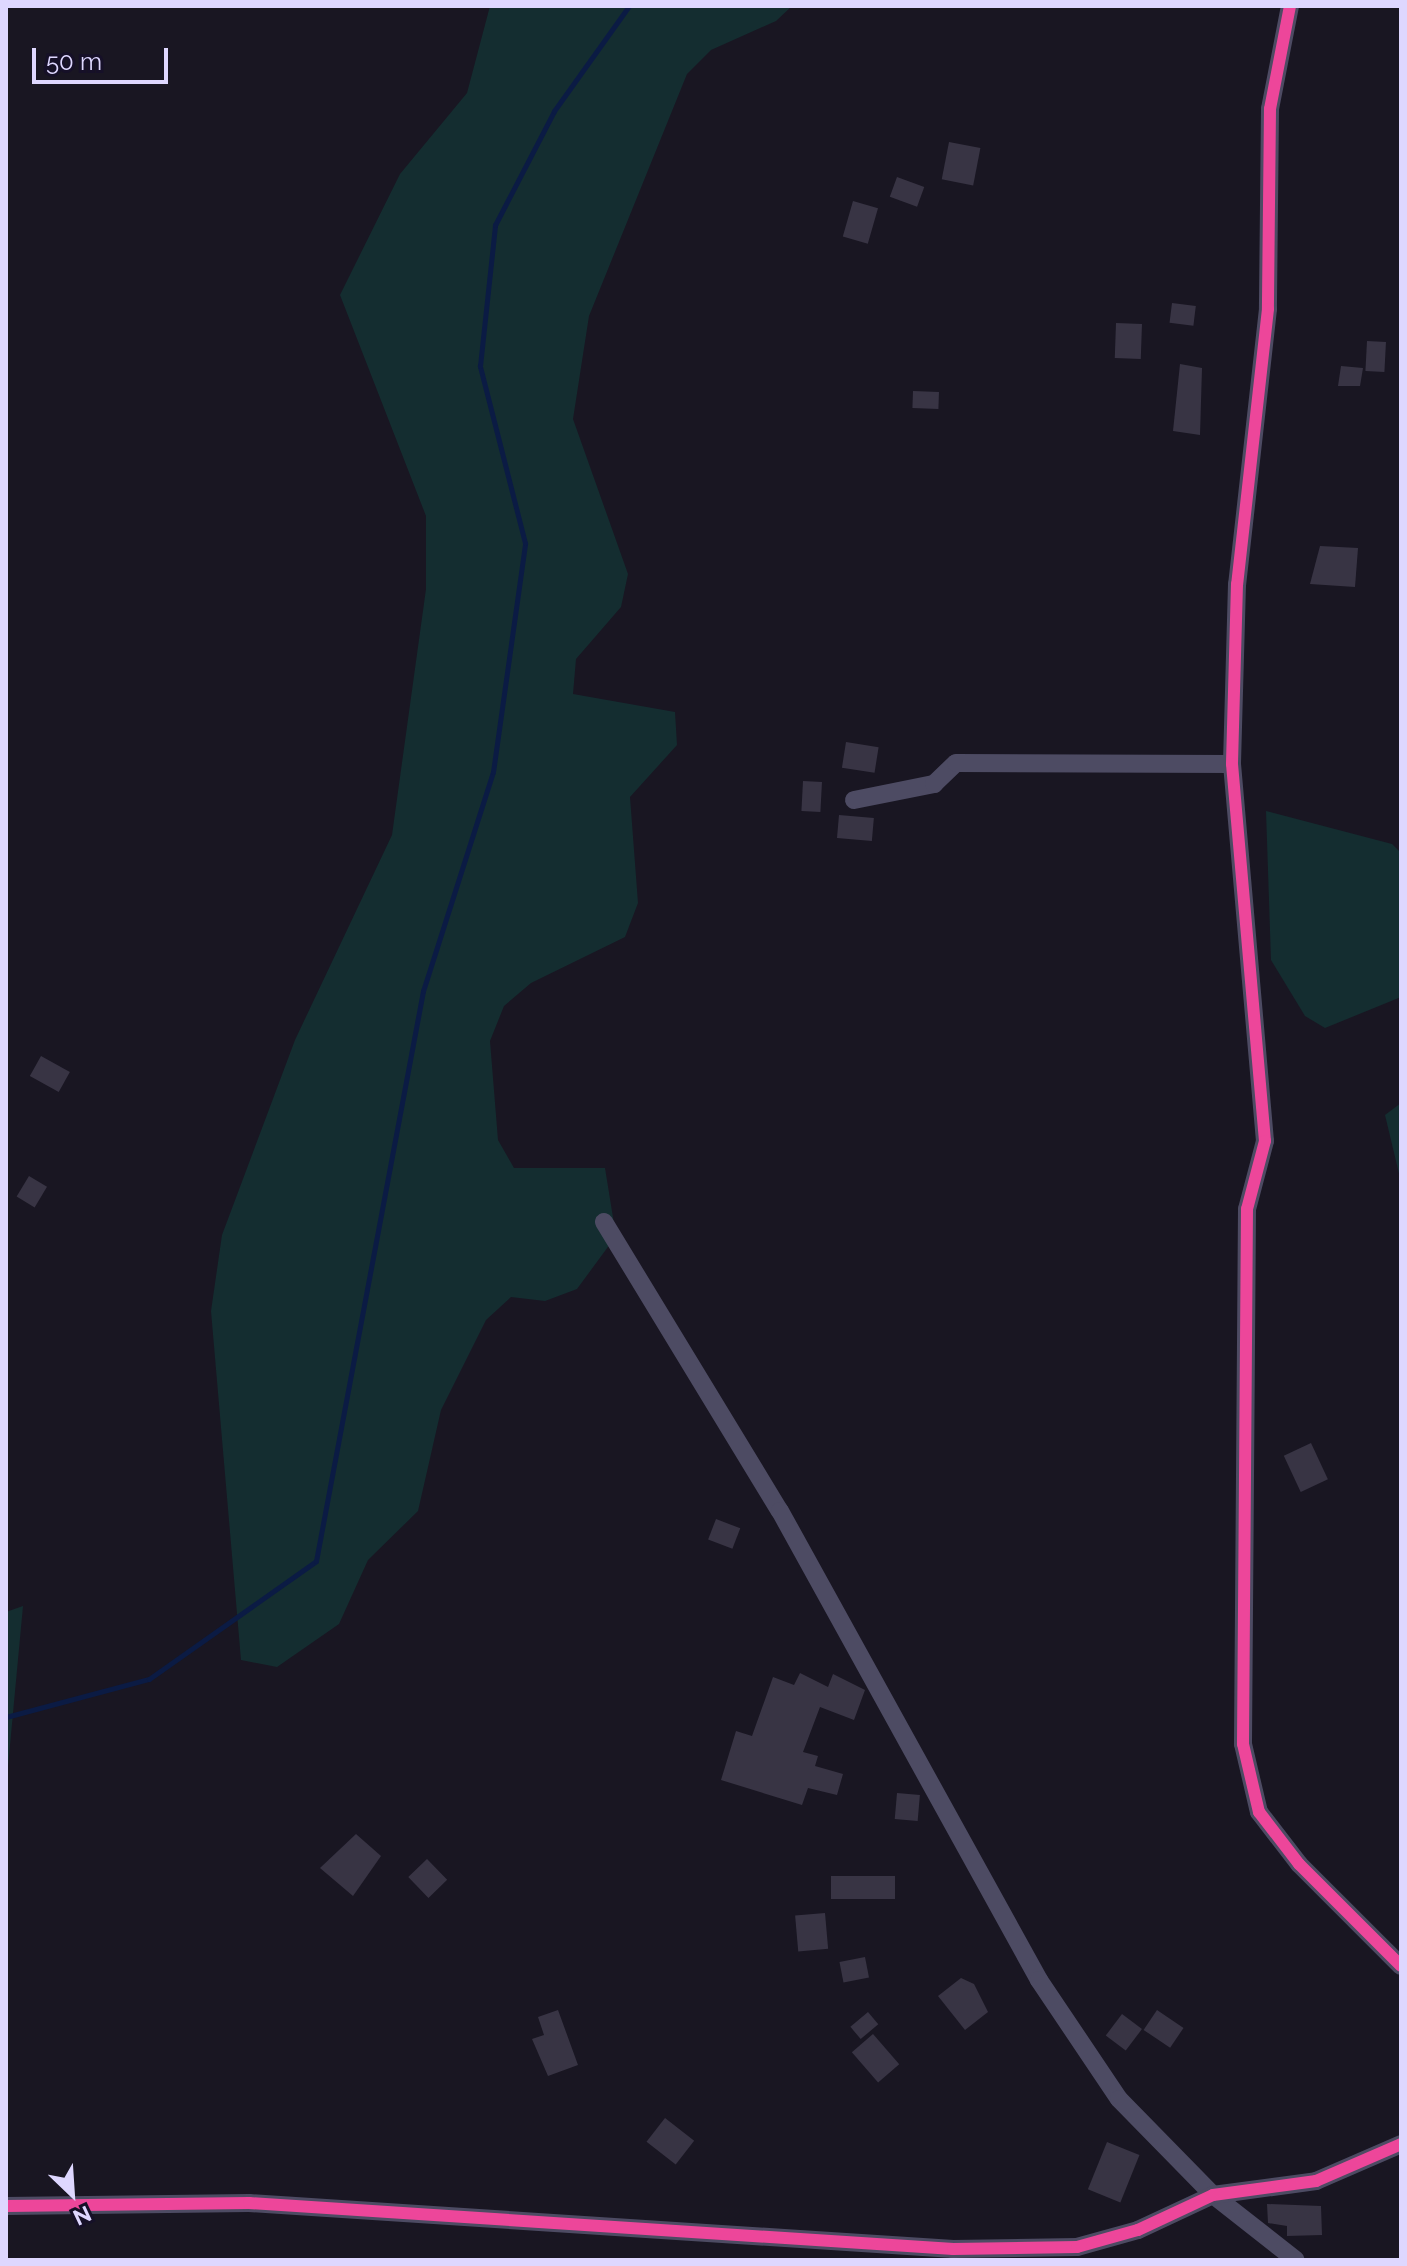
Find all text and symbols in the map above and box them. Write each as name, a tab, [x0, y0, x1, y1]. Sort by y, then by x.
scale bar	[36, 32, 172, 82]
text: 50 m	[46, 47, 102, 76]
north arrow	[32, 2154, 112, 2234]
text: N	[69, 2200, 95, 2231]

